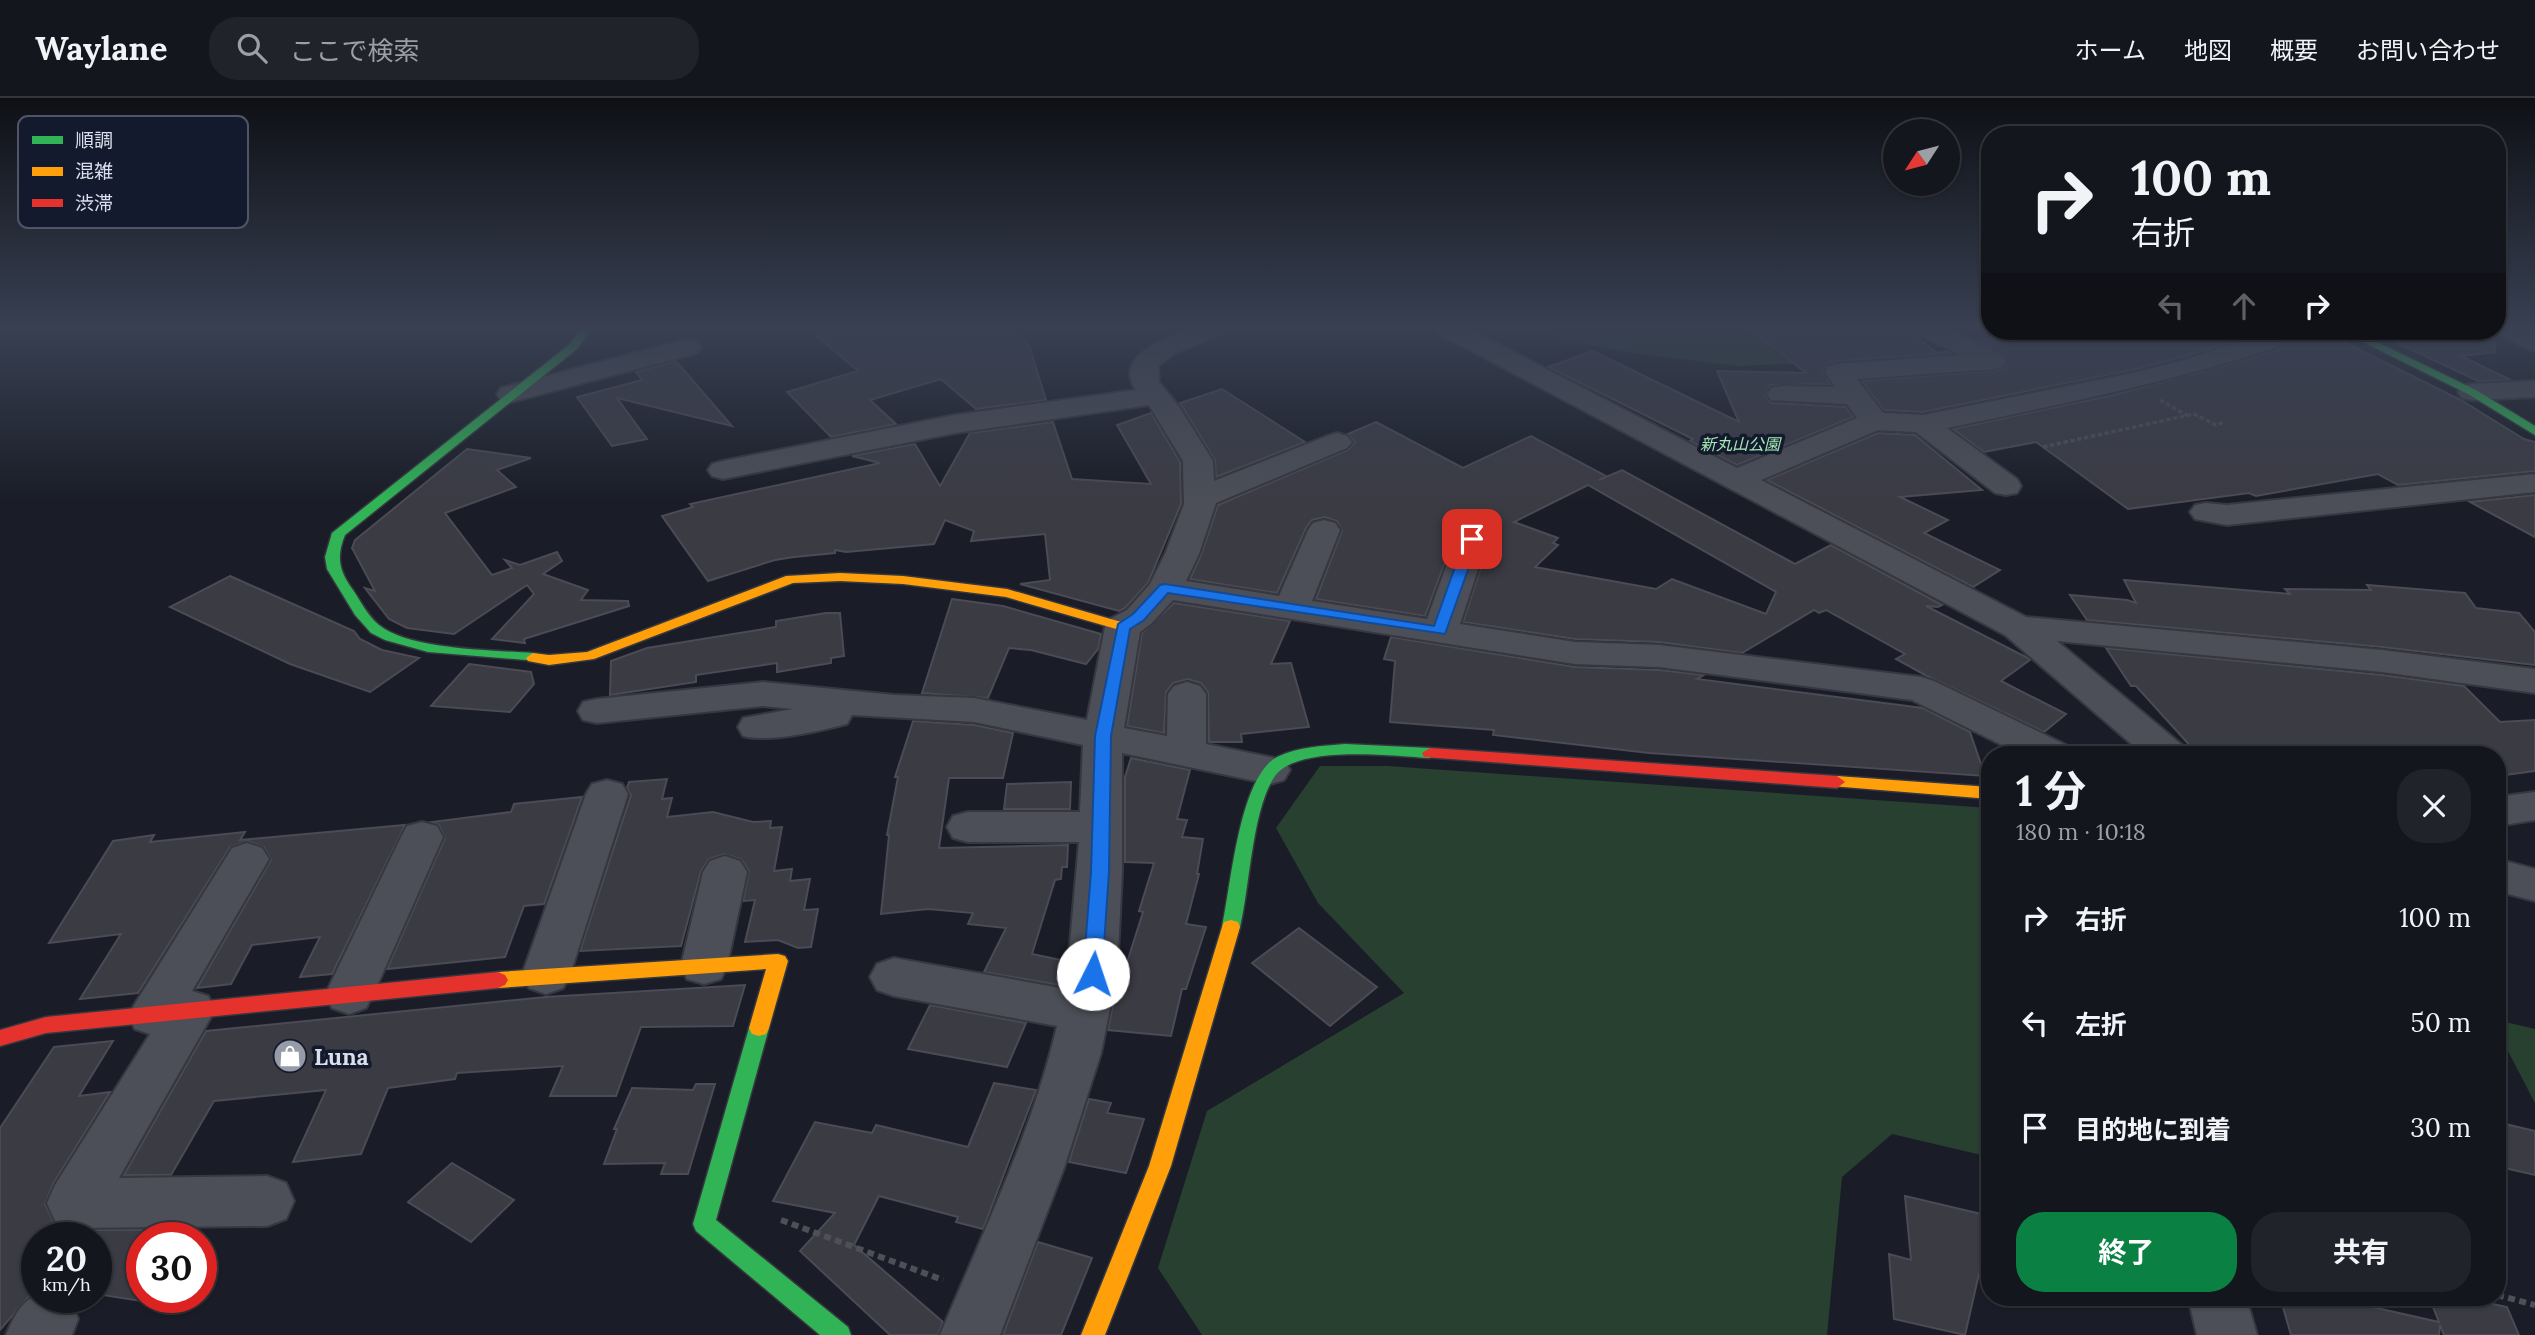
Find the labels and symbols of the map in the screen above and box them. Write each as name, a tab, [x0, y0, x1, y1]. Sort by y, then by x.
legend	[18, 116, 248, 228]
north arrow	[1883, 119, 1960, 196]
text: 順調	[75, 128, 113, 152]
text: 混雑	[75, 159, 113, 183]
text: 渋滞	[75, 191, 113, 215]
park label: 新丸山公園	[1700, 434, 1782, 454]
pin	[1442, 509, 1502, 569]
position arrow	[1056, 937, 1130, 1011]
shop icon: Luna	[271, 1037, 309, 1075]
place label: Luna	[314, 1042, 369, 1071]
speed limit sign: 30	[126, 1222, 217, 1313]

